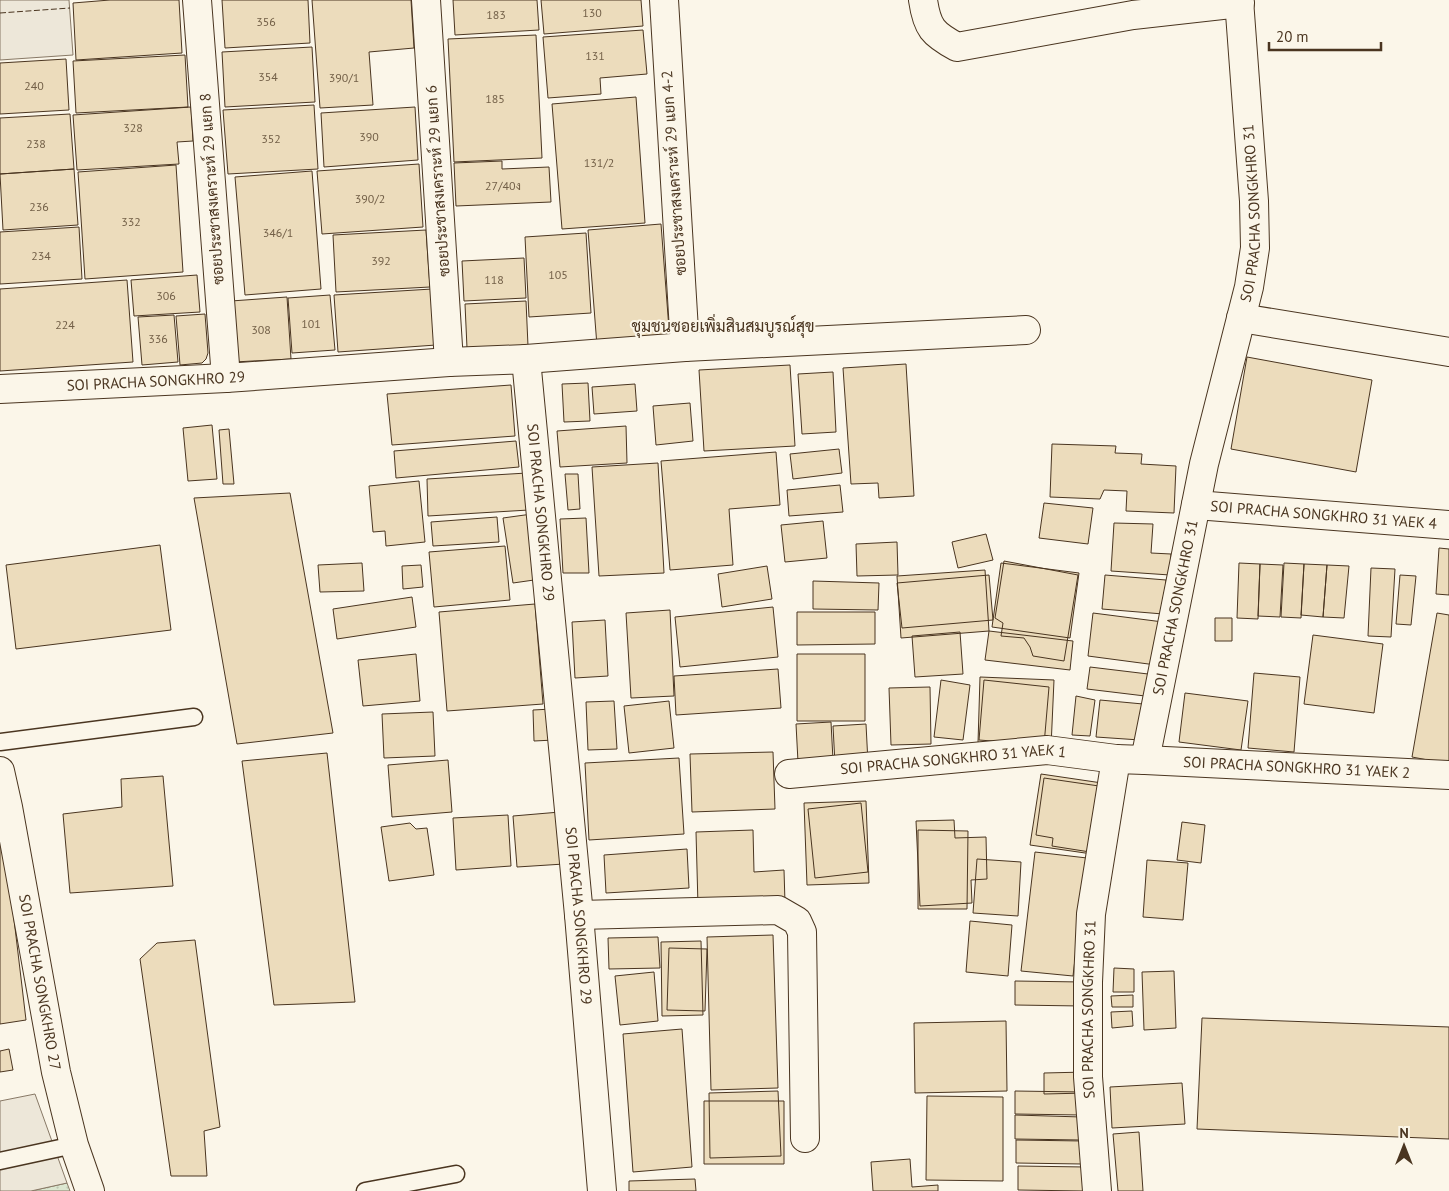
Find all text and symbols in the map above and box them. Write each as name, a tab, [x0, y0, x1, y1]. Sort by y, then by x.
house number: 130	[582, 5, 602, 20]
house number: 183	[486, 7, 506, 22]
house number: 356	[256, 14, 276, 29]
scale bar	[1269, 20, 1382, 52]
text: 20 m	[1276, 27, 1309, 46]
house number: 131	[585, 48, 605, 63]
house number: 354	[258, 69, 278, 84]
house number: 390/1	[329, 70, 359, 85]
street label: ซอยประชาสงเคราะห์ 29 แยก 4-2	[657, 70, 690, 276]
house number: 240	[24, 78, 44, 93]
street label: ซอยประชาสงเคราะห์ 29 แยก 6	[421, 85, 454, 277]
house number: 185	[485, 91, 505, 106]
street label: ซอยประชาสงเคราะห์ 29 แยก 8	[195, 93, 228, 285]
house number: 328	[123, 120, 143, 135]
street label: SOI PRACHA SONGKHRO 31	[1236, 124, 1264, 304]
house number: 390	[359, 129, 379, 144]
house number: 352	[261, 131, 281, 146]
house number: 238	[26, 136, 46, 151]
house number: 131/2	[584, 155, 614, 170]
house number: 27/40ง	[485, 178, 521, 193]
house number: 390/2	[355, 191, 385, 206]
house number: 236	[29, 199, 49, 214]
house number: 332	[121, 214, 141, 229]
house number: 346/1	[263, 225, 293, 240]
house number: 234	[31, 248, 51, 263]
house number: 392	[371, 253, 391, 268]
house number: 105	[548, 267, 568, 282]
house number: 118	[484, 272, 504, 287]
house number: 306	[156, 288, 176, 303]
district label: ชุมชนซอยเพิ่มสินสมบูรณ์สุข	[632, 313, 814, 338]
house number: 101	[301, 316, 321, 331]
house number: 224	[55, 317, 75, 332]
house number: 308	[251, 322, 271, 337]
house number: 336	[148, 331, 168, 346]
street label: SOI PRACHA SONGKHRO 29	[66, 367, 246, 395]
street label: SOI PRACHA SONGKHRO 29	[523, 423, 559, 602]
street label: SOI PRACHA SONGKHRO 31 YAEK 4	[1210, 496, 1438, 533]
street label: SOI PRACHA SONGKHRO 31	[1148, 518, 1202, 697]
street label: SOI PRACHA SONGKHRO 31 YAEK 1	[839, 740, 1068, 778]
street label: SOI PRACHA SONGKHRO 31 YAEK 2	[1183, 752, 1411, 782]
street label: SOI PRACHA SONGKHRO 29	[562, 826, 596, 1005]
street label: SOI PRACHA SONGKHRO 27	[15, 893, 65, 1072]
street label: SOI PRACHA SONGKHRO 31	[1078, 920, 1100, 1099]
north arrow	[1379, 1121, 1429, 1171]
text: N	[1399, 1124, 1409, 1142]

